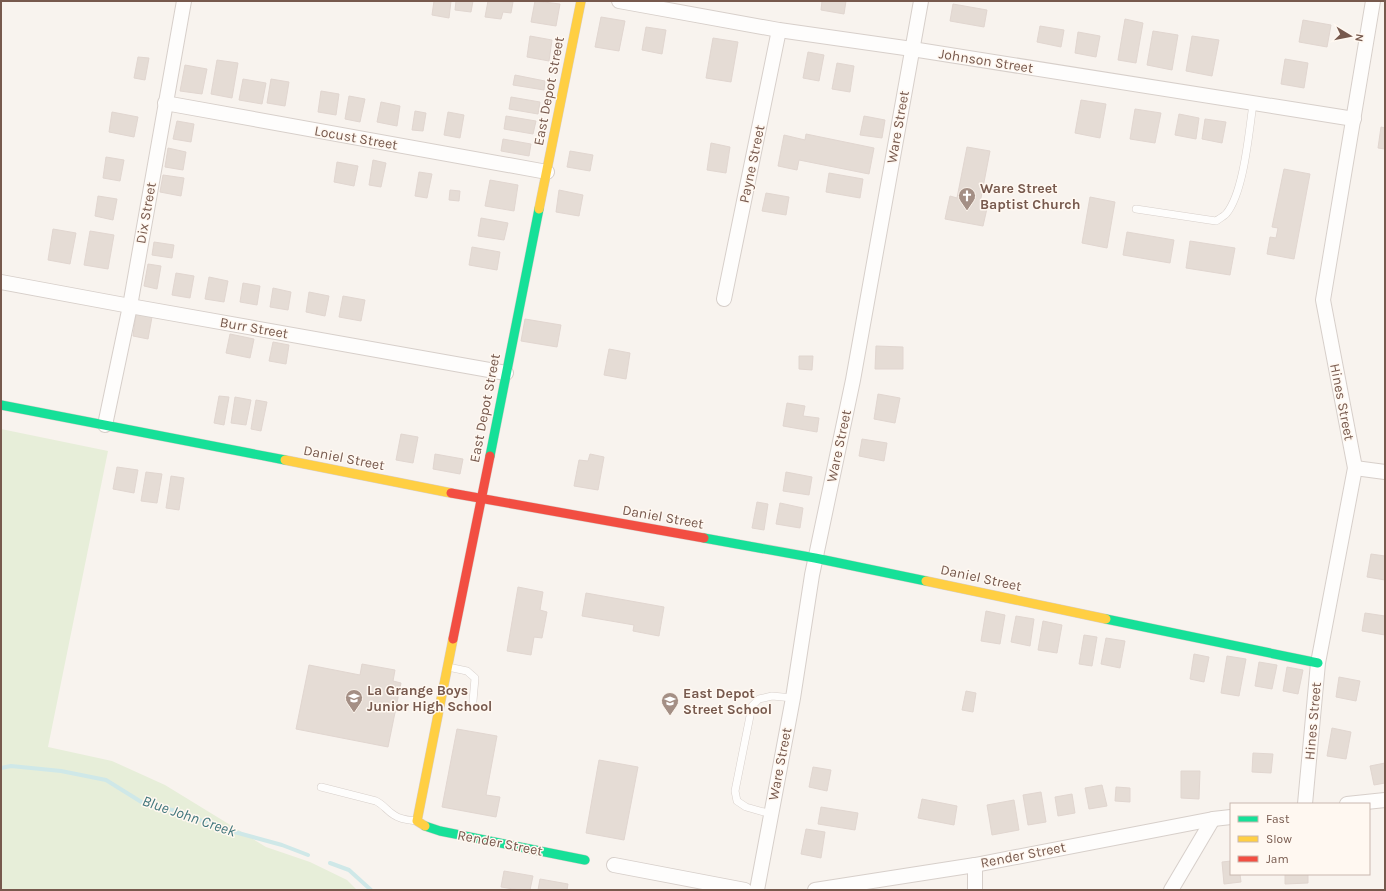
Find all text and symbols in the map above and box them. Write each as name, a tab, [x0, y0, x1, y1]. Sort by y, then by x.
north arrow	[1330, 16, 1370, 56]
text: N	[1352, 33, 1366, 43]
street label: East Depot Street	[530, 35, 568, 147]
street label: Johnson Street	[938, 45, 1034, 77]
street label: Ware Street	[883, 89, 913, 165]
street label: Locust Street	[313, 122, 399, 154]
street label: Payne Street	[735, 123, 769, 205]
place label: Ware Street Baptist Church	[980, 180, 1080, 213]
street label: Dix Street	[132, 181, 160, 245]
church icon: Ware Street Baptist Church	[957, 186, 977, 211]
street label: Burr Street	[219, 314, 289, 342]
street label: East Depot Street	[466, 352, 504, 464]
street label: Hines Street	[1326, 362, 1358, 442]
street label: Ware Street	[823, 408, 855, 484]
street label: Daniel Street	[302, 442, 386, 474]
street label: Daniel Street	[621, 501, 705, 533]
street label: Daniel Street	[939, 561, 1023, 595]
street label: Hines Street	[1301, 681, 1325, 761]
place label: La Grange Boys Junior High School	[367, 682, 492, 715]
place label: East Depot Street School	[683, 685, 772, 718]
school or university icon: La Grange Boys Junior High School	[344, 688, 364, 713]
school or university icon: East Depot Street School	[660, 691, 680, 716]
street label: Ware Street	[765, 726, 795, 802]
water label: Blue John Creek	[140, 792, 239, 841]
legend	[1230, 803, 1370, 875]
text: Fast	[1266, 812, 1290, 826]
street label: Render Street	[456, 826, 544, 860]
text: Slow	[1266, 832, 1292, 846]
street label: Render Street	[979, 838, 1067, 872]
text: Jam	[1266, 852, 1289, 866]

